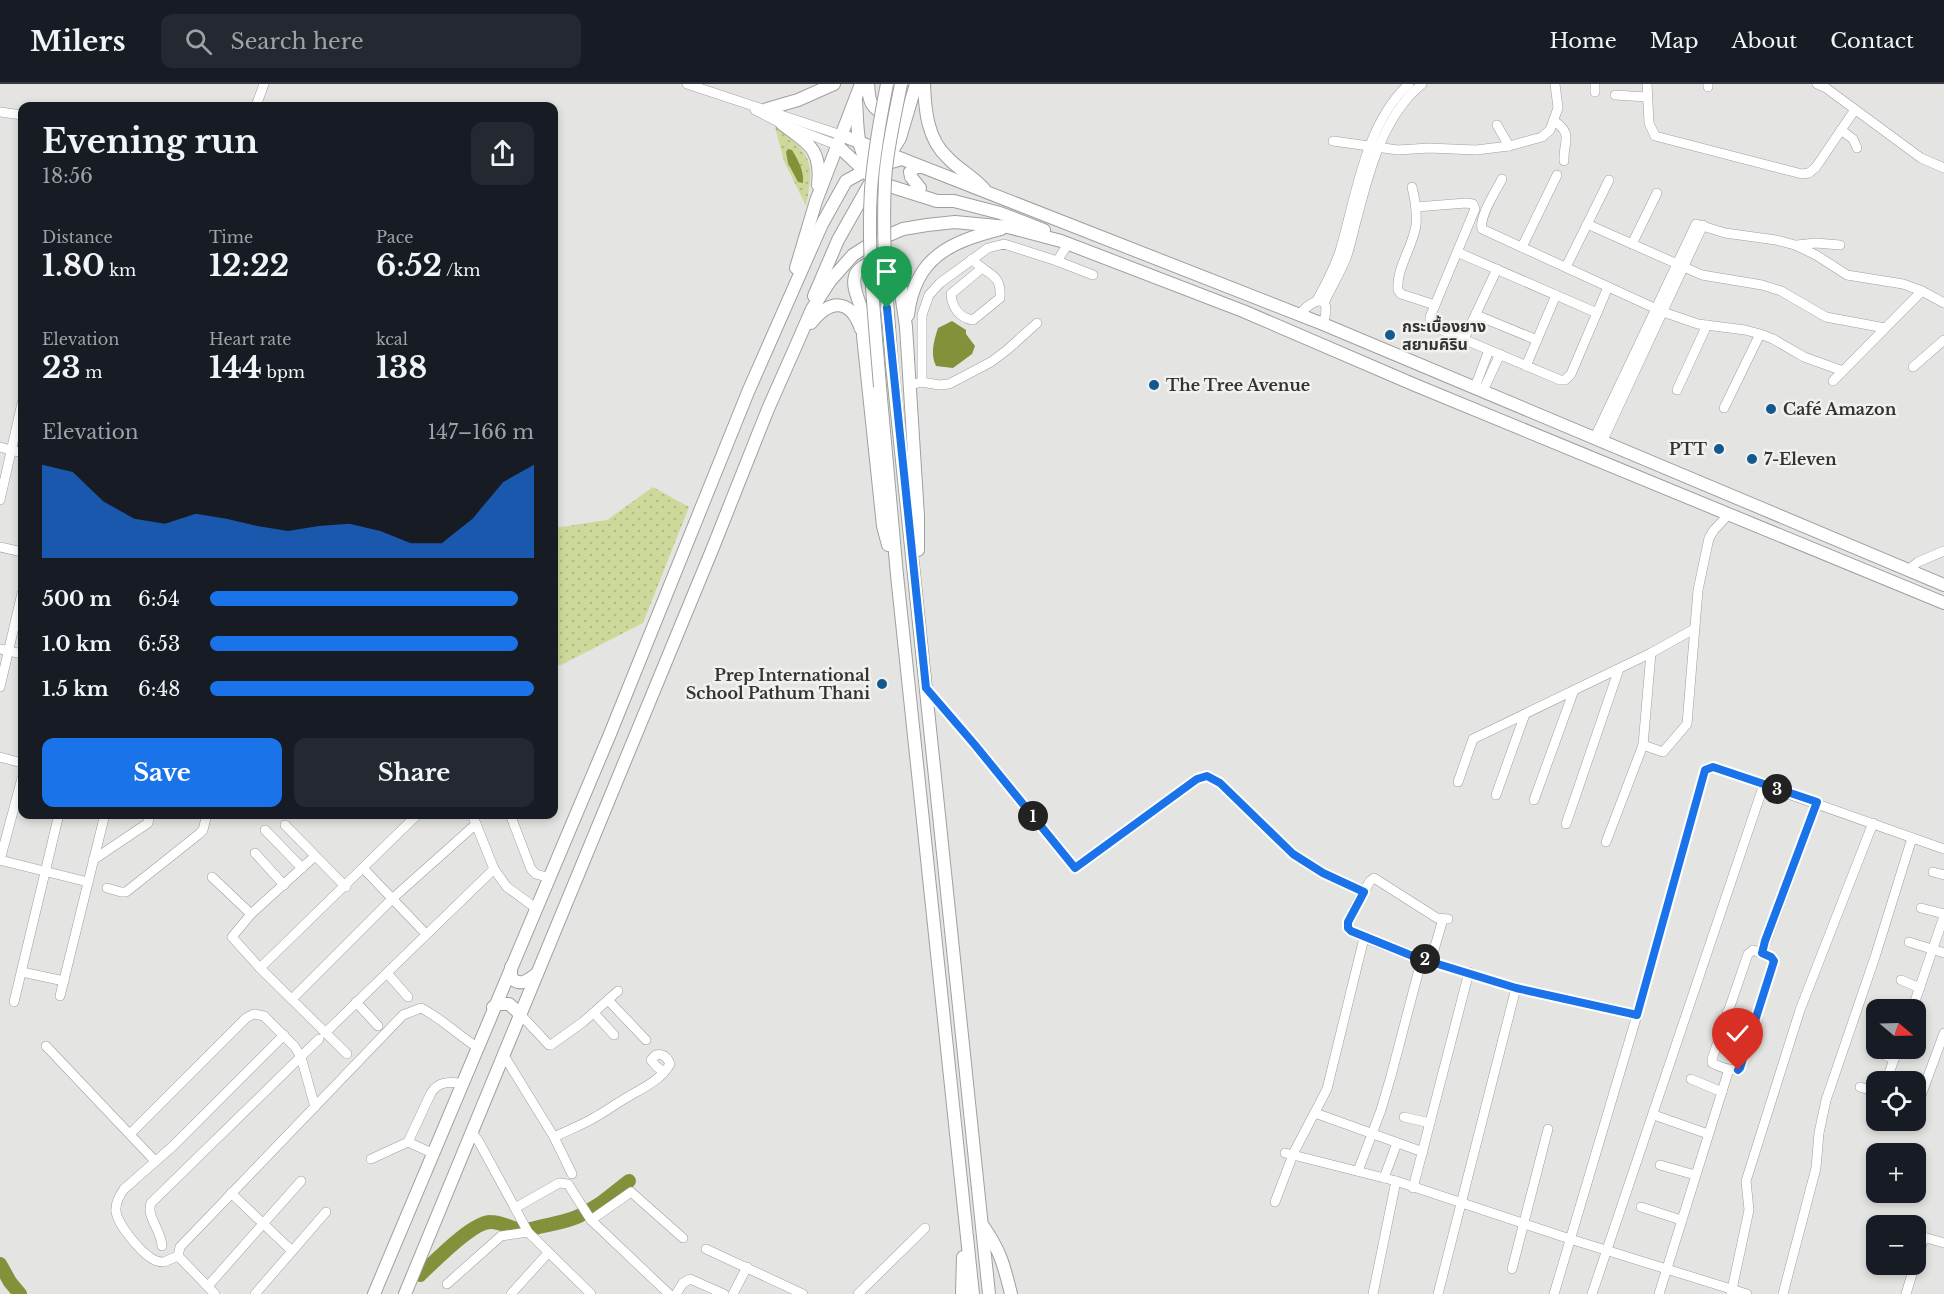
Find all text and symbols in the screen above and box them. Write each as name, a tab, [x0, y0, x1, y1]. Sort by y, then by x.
search box	[161, 14, 581, 68]
text: Milers	[30, 24, 125, 59]
icon: search	[182, 25, 215, 58]
text: Search here	[230, 28, 364, 55]
text: Home	[1550, 28, 1617, 54]
text: Map	[1650, 28, 1698, 54]
text: About	[1731, 28, 1797, 54]
text: Contact	[1830, 28, 1914, 54]
text: Evening run	[42, 121, 258, 162]
button: share	[471, 122, 534, 185]
text: 18:56	[42, 164, 93, 188]
text: Distance	[42, 227, 113, 247]
text: Time	[209, 227, 253, 247]
text: Pace	[376, 227, 413, 247]
pin	[861, 246, 912, 308]
text: 1.80	[42, 247, 105, 284]
text: 12:22	[209, 247, 289, 284]
text: 6:52	[376, 247, 442, 284]
icon: arrive	[870, 255, 903, 288]
text: km	[105, 260, 136, 280]
text: /km	[442, 260, 480, 280]
place label: กระเบื้องยาง สยามคิริน	[1402, 315, 1486, 354]
marker: กระเบื้องยาง สยามคิริน	[1383, 328, 1397, 342]
text: Elevation	[42, 329, 119, 349]
text: Heart rate	[209, 329, 291, 349]
text: kcal	[376, 329, 408, 349]
text: 23	[42, 349, 81, 386]
text: 144	[209, 349, 262, 386]
text: 138	[376, 349, 427, 386]
text: m	[81, 362, 102, 382]
text: bpm	[262, 362, 305, 382]
place label: The Tree Avenue	[1166, 375, 1310, 395]
marker: The Tree Avenue	[1147, 378, 1161, 392]
place label: Café Amazon	[1783, 399, 1897, 419]
marker: Café Amazon	[1764, 402, 1778, 416]
text: Elevation	[42, 420, 139, 444]
text: 147–166 m	[427, 420, 534, 444]
place label: PTT	[1669, 439, 1708, 459]
marker: PTT	[1712, 442, 1726, 456]
place label: 7-Eleven	[1764, 449, 1837, 469]
marker: 7-Eleven	[1745, 452, 1759, 466]
text: 500 m	[42, 587, 112, 611]
text: 6:54	[138, 587, 180, 611]
text: 1.0 km	[42, 632, 111, 656]
text: 6:53	[138, 632, 180, 656]
place label: Prep International School Pathum Thani	[686, 665, 870, 703]
text: 1.5 km	[42, 677, 109, 701]
text: 6:48	[138, 677, 180, 701]
marker: Prep International School Pathum Thani	[875, 677, 889, 691]
button: Save	[42, 738, 282, 807]
button: Share	[294, 738, 534, 807]
pin: 3	[1762, 774, 1792, 804]
text: 3	[1772, 779, 1782, 799]
pin: 1	[1018, 801, 1048, 831]
text: 1	[1030, 806, 1036, 826]
pin: 2	[1410, 944, 1440, 974]
text: 2	[1420, 949, 1430, 969]
north arrow	[1866, 999, 1926, 1059]
map controls	[1866, 999, 1926, 1275]
pin	[1712, 1008, 1763, 1070]
icon: check	[1721, 1017, 1754, 1050]
button: locate	[1866, 1071, 1926, 1131]
button: +	[1866, 1143, 1926, 1203]
button: −	[1866, 1215, 1926, 1275]

